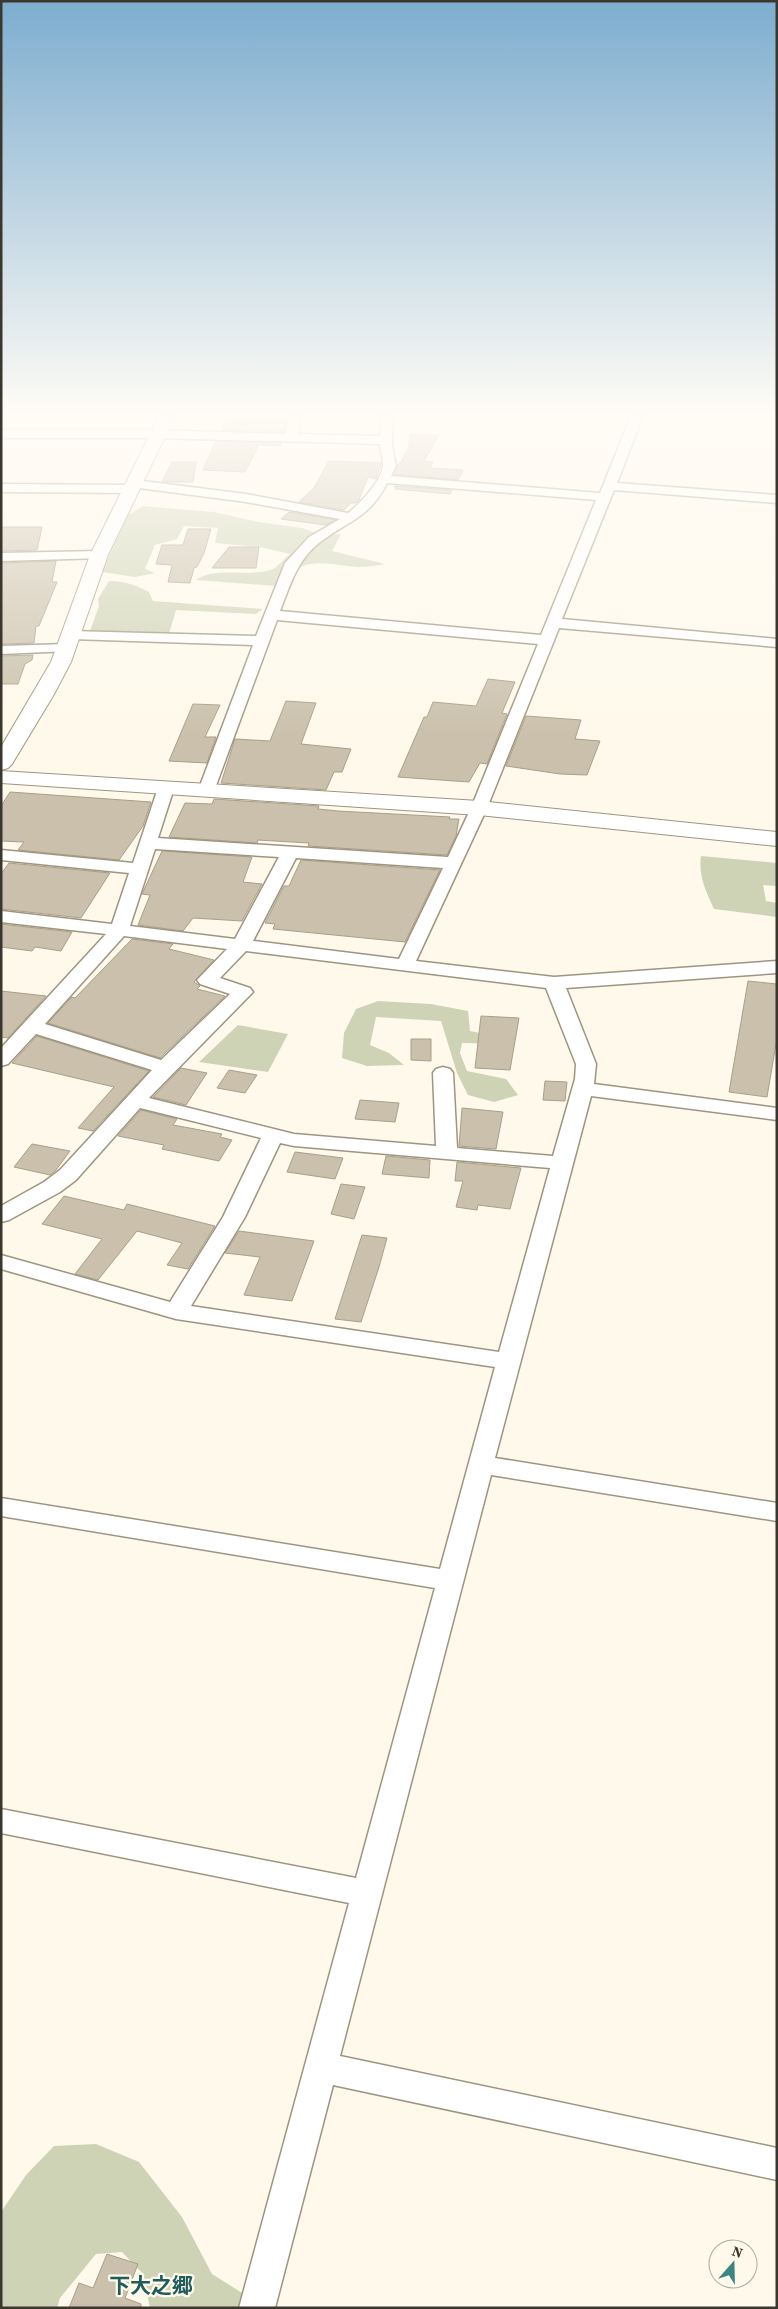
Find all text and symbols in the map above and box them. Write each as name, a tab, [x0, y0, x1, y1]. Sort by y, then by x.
north arrow	[708, 2239, 758, 2289]
text: N	[729, 2241, 746, 2263]
district label: 下大之郷	[109, 2271, 193, 2300]

